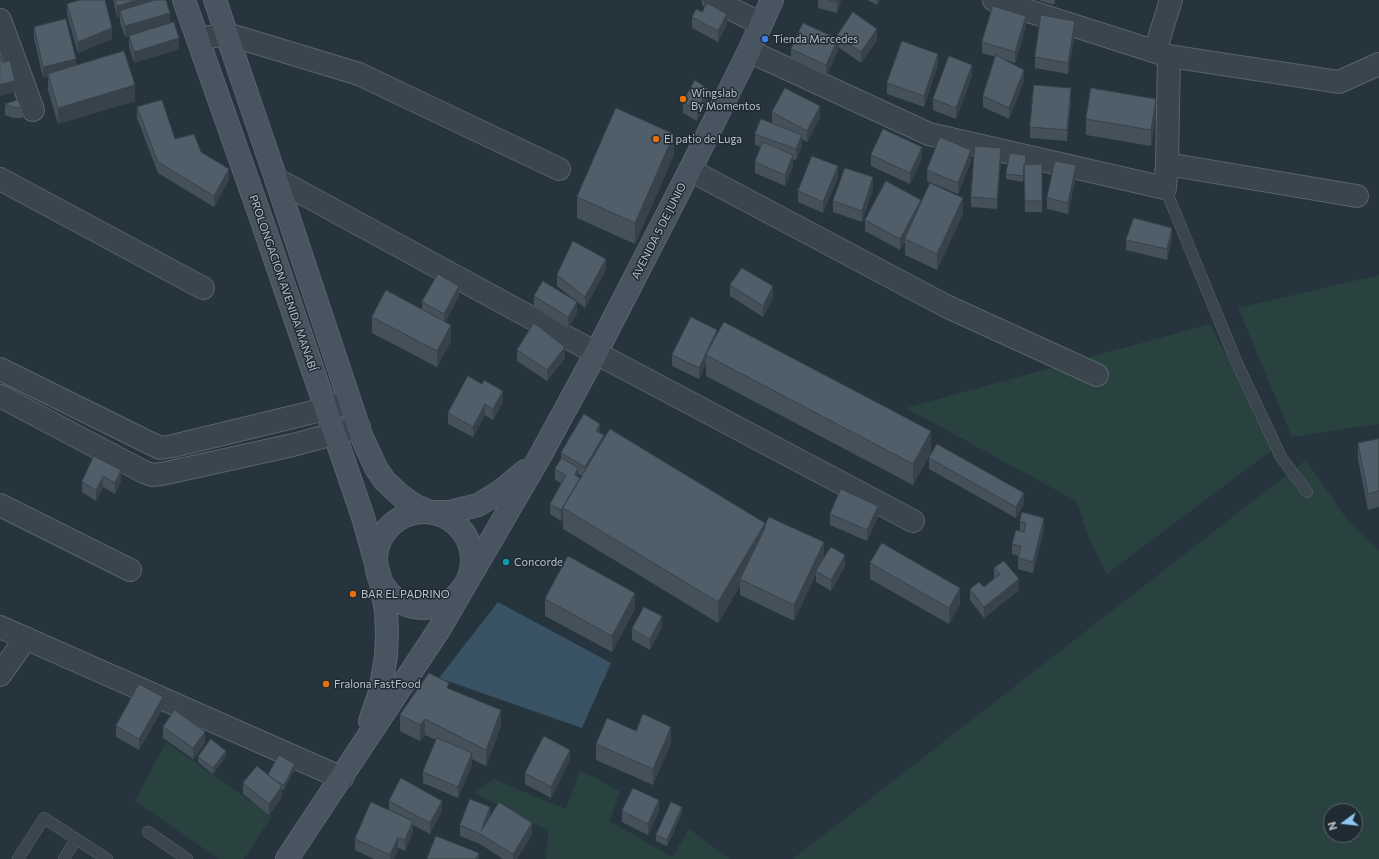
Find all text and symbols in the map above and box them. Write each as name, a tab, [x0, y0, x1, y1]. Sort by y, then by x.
place label: Tienda Mercedes	[773, 32, 858, 46]
marker: Tienda Mercedes	[760, 34, 770, 44]
place label: Wingslab By Momentos	[691, 86, 761, 112]
marker: Wingslab By Momentos	[678, 94, 688, 104]
place label: El patio de Luga	[664, 132, 742, 146]
marker: El patio de Luga	[651, 134, 661, 144]
street label: AVENIDA 5 DE JUNIO	[629, 181, 689, 281]
street label: PROLONGACION AVENIDA MANABÍ	[247, 193, 319, 373]
place label: Concorde	[514, 555, 563, 569]
marker: Concorde	[501, 557, 511, 567]
place label: BAR EL PADRINO	[361, 587, 450, 601]
marker: BAR EL PADRINO	[348, 589, 358, 599]
place label: Fralona FastFood	[334, 677, 421, 691]
marker: Fralona FastFood	[321, 679, 331, 689]
north arrow	[1323, 803, 1363, 843]
text: N	[1325, 820, 1339, 832]

